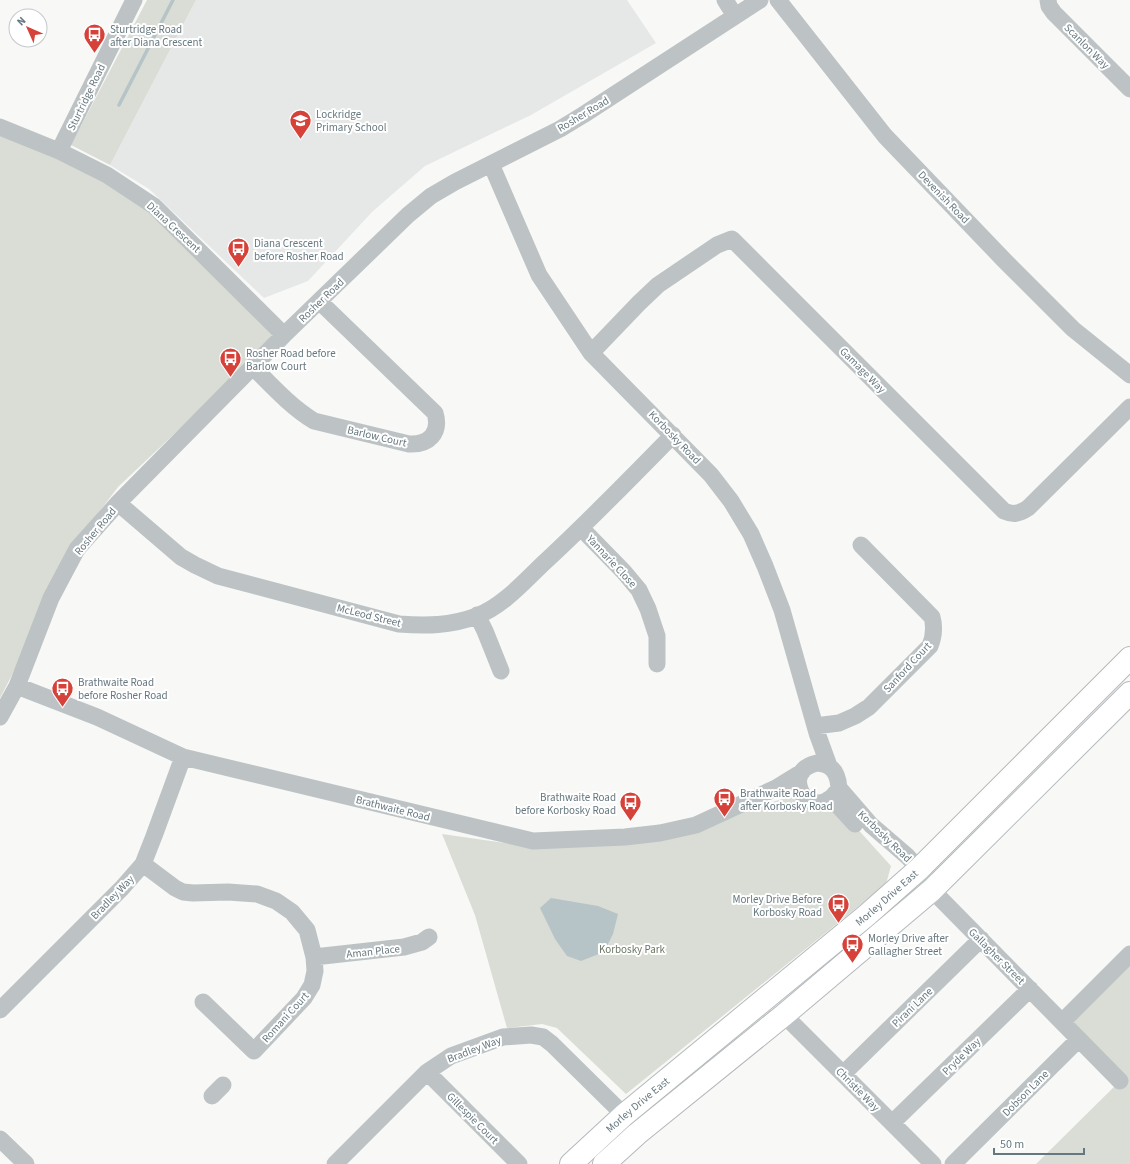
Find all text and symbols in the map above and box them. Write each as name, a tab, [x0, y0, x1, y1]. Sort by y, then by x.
north arrow	[8, 8, 48, 48]
text: N	[13, 13, 29, 29]
street label: Scanlon Way	[1061, 20, 1113, 72]
bus stop icon: Sturtridge Road after Diana Crescent	[81, 22, 107, 55]
place label: Sturtridge Road after Diana Crescent	[110, 22, 202, 50]
street label: Sturtridge Road	[64, 62, 109, 133]
street label: Rosher Road	[555, 93, 612, 136]
school or university icon: Lockridge Primary School	[288, 107, 314, 140]
place label: Lockridge Primary School	[316, 107, 387, 135]
street label: Devenish Road	[915, 168, 973, 227]
street label: Diana Crescent	[143, 198, 204, 257]
bus stop icon: Diana Crescent before Rosher Road	[225, 236, 251, 269]
place label: Diana Crescent before Rosher Road	[254, 236, 344, 264]
street label: Rosher Road	[295, 275, 347, 326]
street label: Gamage Way	[836, 344, 889, 397]
bus stop icon: Rosher Road before Barlow Court	[217, 346, 243, 379]
place label: Rosher Road before Barlow Court	[246, 346, 336, 374]
street label: Korbosky Road	[645, 407, 704, 467]
street label: Barlow Court	[346, 422, 408, 451]
street label: Rosher Road	[71, 504, 120, 558]
street label: Yannarie Close	[583, 531, 640, 591]
street label: McLeod Street	[335, 600, 403, 631]
street label: Sanford Court	[880, 639, 935, 696]
bus stop icon: Brathwaite Road before Rosher Road	[50, 675, 76, 708]
place label: Brathwaite Road before Rosher Road	[78, 675, 168, 703]
bus stop icon: Brathwaite Road after Korbosky Road	[711, 786, 737, 819]
place label: Brathwaite Road after Korbosky Road	[740, 786, 833, 814]
place label: Brathwaite Road before Korbosky Road	[515, 790, 616, 818]
bus stop icon: Brathwaite Road before Korbosky Road	[618, 790, 644, 823]
street label: Brathwaite Road	[354, 792, 432, 825]
street label: Korbosky Road	[855, 807, 915, 866]
street label: Morley Drive East	[852, 866, 922, 930]
street label: Bradley Way	[87, 872, 137, 923]
place label: Morley Drive Before Korbosky Road	[732, 892, 823, 920]
bus stop icon: Morley Drive Before Korbosky Road	[825, 892, 851, 925]
street label: Gallagher Street	[965, 925, 1028, 988]
bus stop icon: Morley Drive after Gallagher Street	[839, 931, 865, 964]
place label: Morley Drive after Gallagher Street	[868, 931, 949, 959]
street label: Aman Place	[346, 941, 401, 962]
park label: Korbosky Park	[599, 942, 666, 957]
street label: Pirani Lane	[889, 984, 936, 1031]
street label: Romani Court	[259, 989, 312, 1046]
street label: Bradley Way	[445, 1032, 503, 1067]
street label: Pryde Way	[939, 1034, 984, 1079]
street label: Christie Way	[832, 1064, 883, 1115]
street label: Dobson Lane	[999, 1066, 1052, 1120]
street label: Morley Drive East	[603, 1074, 673, 1136]
street label: Gillespie Court	[444, 1089, 502, 1148]
scale bar	[994, 1130, 1084, 1156]
text: 50 m	[1000, 1136, 1024, 1153]

